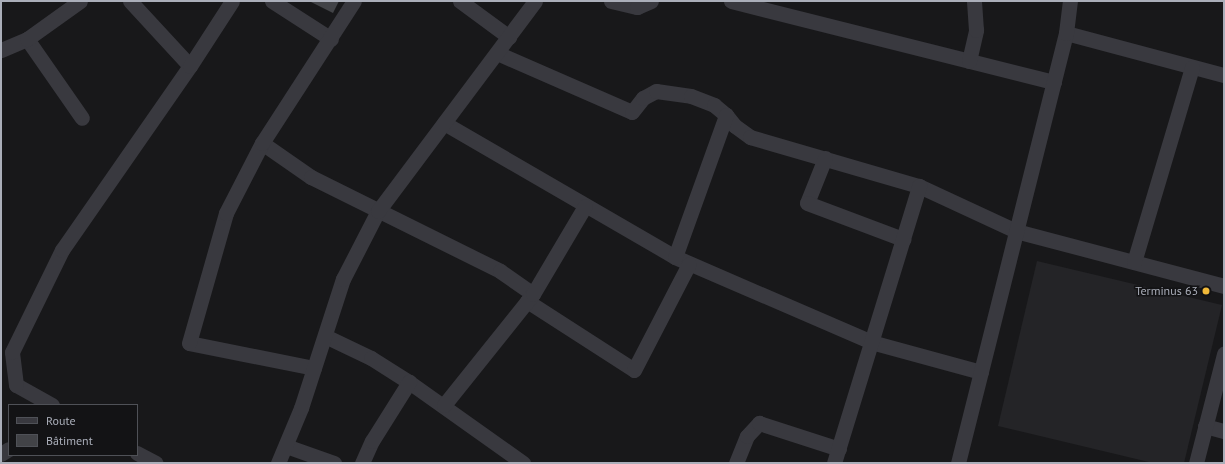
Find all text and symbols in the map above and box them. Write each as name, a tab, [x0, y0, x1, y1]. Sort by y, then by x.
place label: Terminus 63	[1135, 284, 1198, 298]
marker: Terminus 63	[1201, 286, 1211, 296]
legend	[8, 404, 138, 456]
text: Route	[46, 413, 76, 428]
text: Bâtiment	[46, 433, 93, 448]

